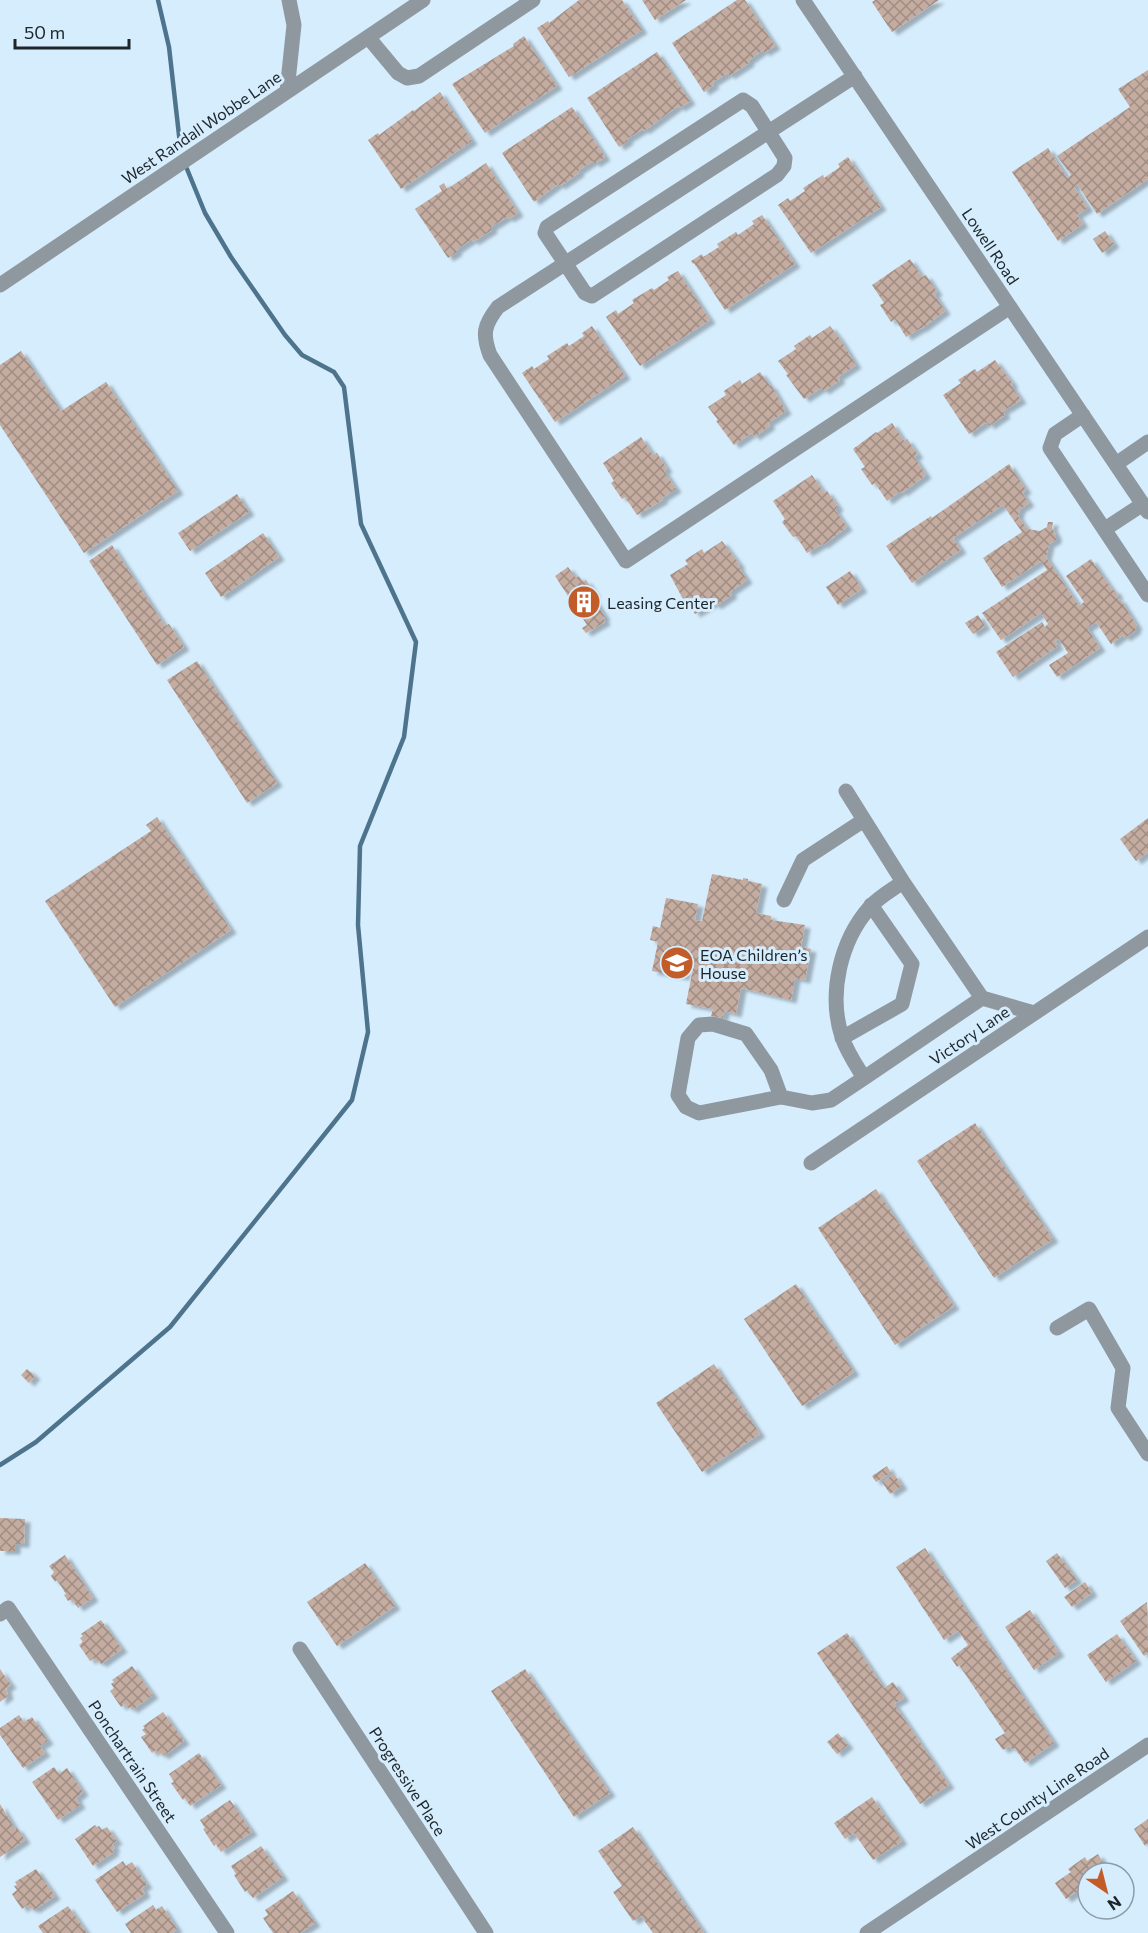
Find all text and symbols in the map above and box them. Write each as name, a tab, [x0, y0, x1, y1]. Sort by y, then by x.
scale bar	[15, 12, 129, 50]
text: 50 m	[24, 21, 65, 43]
street label: West Randall Wobbe Lane	[118, 67, 284, 187]
street label: Lowell Road	[959, 204, 1023, 288]
building icon: Leasing Center	[566, 584, 602, 620]
place label: Leasing Center	[607, 593, 716, 612]
school or university icon: EOA Children’s House	[659, 945, 695, 981]
place label: EOA Children’s House	[700, 945, 807, 982]
street label: Victory Lane	[926, 1001, 1012, 1069]
street label: Ponchartrain Street	[85, 1696, 181, 1826]
street label: Progressive Place	[366, 1723, 450, 1839]
street label: West County Line Road	[962, 1743, 1112, 1853]
north arrow	[1076, 1861, 1136, 1921]
text: N	[1105, 1892, 1125, 1915]

